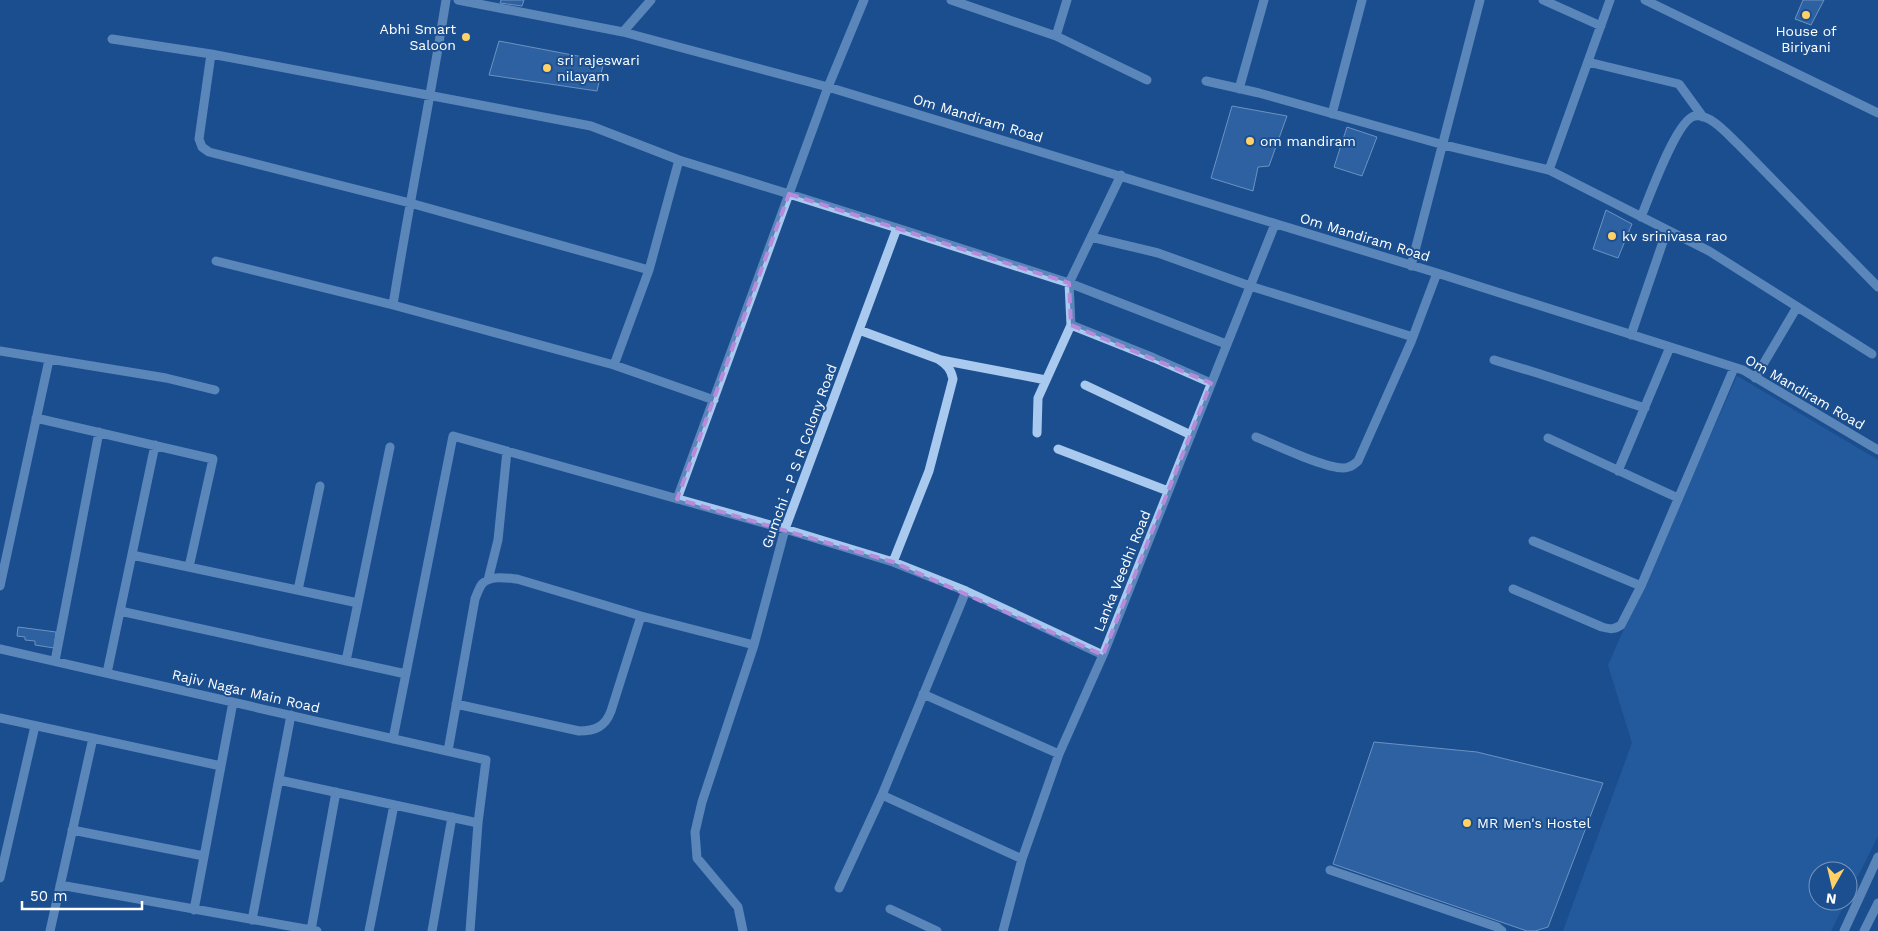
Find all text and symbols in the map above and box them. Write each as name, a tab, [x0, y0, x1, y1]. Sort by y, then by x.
marker: House of Biriyani	[1800, 9, 1812, 21]
place label: Abhi Smart Saloon	[379, 21, 456, 53]
place label: House of Biriyani	[1775, 23, 1837, 55]
marker: Abhi Smart Saloon	[460, 31, 472, 43]
place label: sri rajeswari nilayam	[557, 52, 640, 84]
marker: sri rajeswari nilayam	[541, 62, 553, 74]
street label: Om Mandiram Road	[911, 91, 1045, 145]
place label: om mandiram	[1260, 133, 1356, 149]
marker: om mandiram	[1244, 135, 1256, 147]
street label: Om Mandiram Road	[1298, 210, 1432, 264]
place label: kv srinivasa rao	[1622, 228, 1727, 244]
marker: kv srinivasa rao	[1606, 230, 1618, 242]
street label: Om Mandiram Road	[1742, 351, 1868, 433]
street label: Gumchi - P S R Colony Road	[758, 362, 840, 550]
street label: Lanka Veedhi Road	[1090, 508, 1154, 634]
street label: Rajiv Nagar Main Road	[171, 666, 321, 716]
place label: MR Men's Hostel	[1477, 815, 1591, 831]
marker: MR Men's Hostel	[1461, 817, 1473, 829]
north arrow	[1808, 861, 1858, 911]
scale bar	[22, 878, 142, 910]
text: 50 m	[30, 887, 67, 905]
text: N	[1825, 890, 1837, 908]

